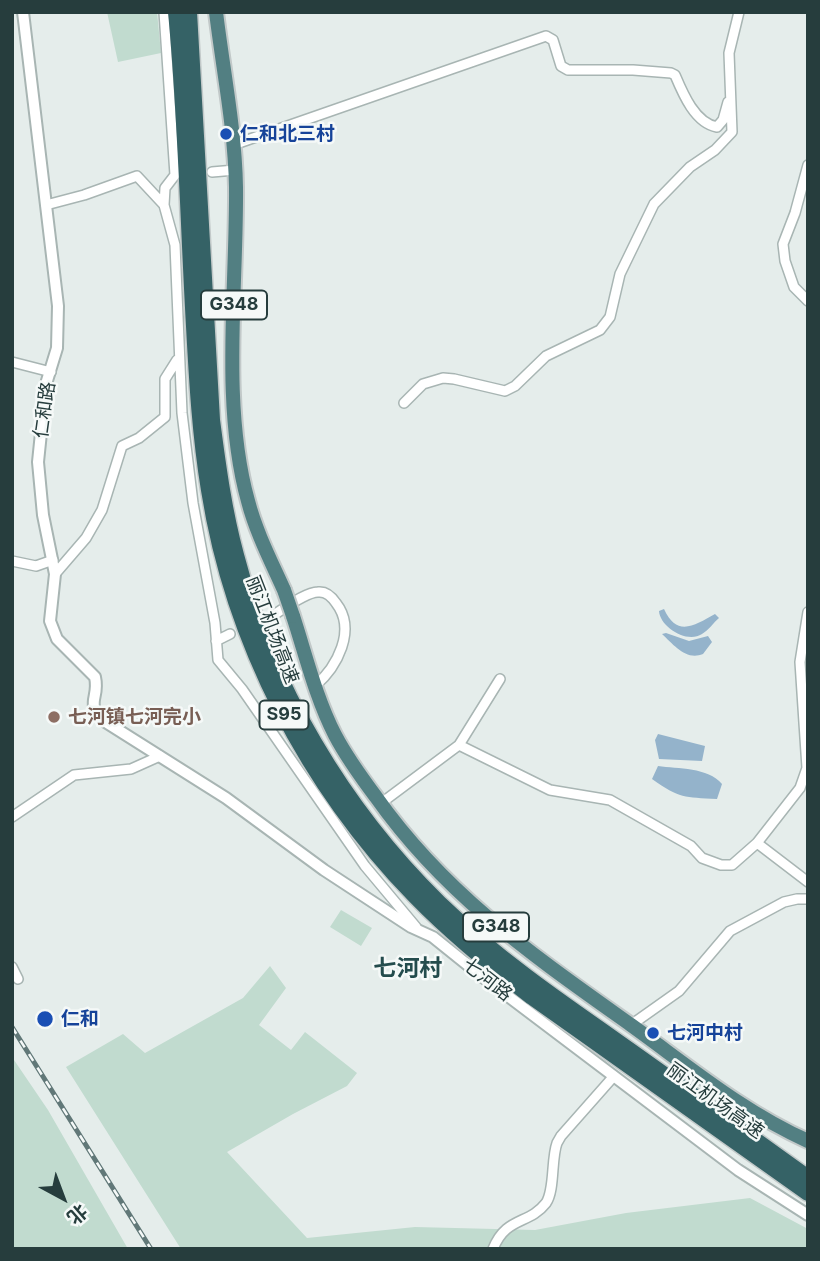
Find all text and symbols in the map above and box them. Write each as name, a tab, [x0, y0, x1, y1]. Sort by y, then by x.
place label: 仁和北三村	[240, 123, 335, 145]
marker: 仁和北三村	[218, 126, 234, 142]
road number: G348	[201, 290, 267, 320]
street label: 仁和路	[30, 380, 60, 440]
street label: 丽江机场高速	[241, 573, 303, 687]
road number: S95	[260, 700, 308, 730]
place label: 七河镇七河完小	[68, 706, 201, 728]
marker: 七河镇七河完小	[46, 709, 62, 725]
road number: G348	[463, 912, 529, 942]
street label: 七河路	[458, 953, 516, 1007]
district label: 七河村	[374, 955, 442, 983]
place label: 仁和	[61, 1008, 99, 1030]
marker: 仁和	[35, 1009, 55, 1029]
place label: 七河中村	[667, 1022, 743, 1044]
marker: 七河中村	[645, 1025, 661, 1041]
street label: 丽江机场高速	[662, 1058, 768, 1144]
north arrow	[28, 1163, 98, 1233]
text: 北	[62, 1199, 92, 1229]

